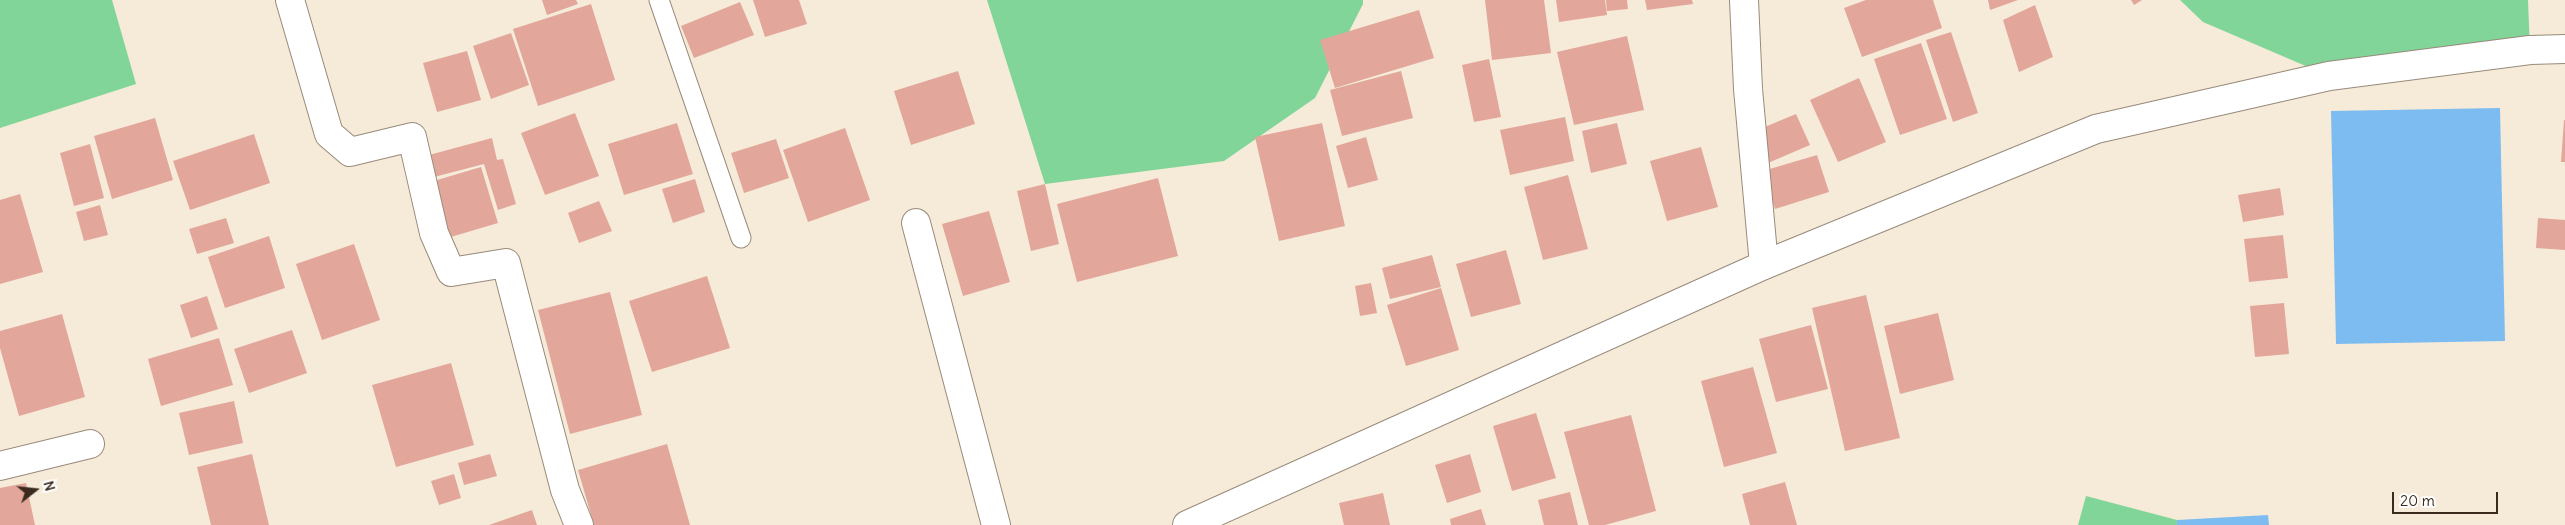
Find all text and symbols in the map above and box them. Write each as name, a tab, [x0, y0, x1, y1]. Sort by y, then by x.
north arrow	[10, 465, 60, 515]
text: N	[39, 479, 59, 493]
scale bar	[2395, 482, 2501, 514]
text: 20 m	[2400, 491, 2435, 510]

